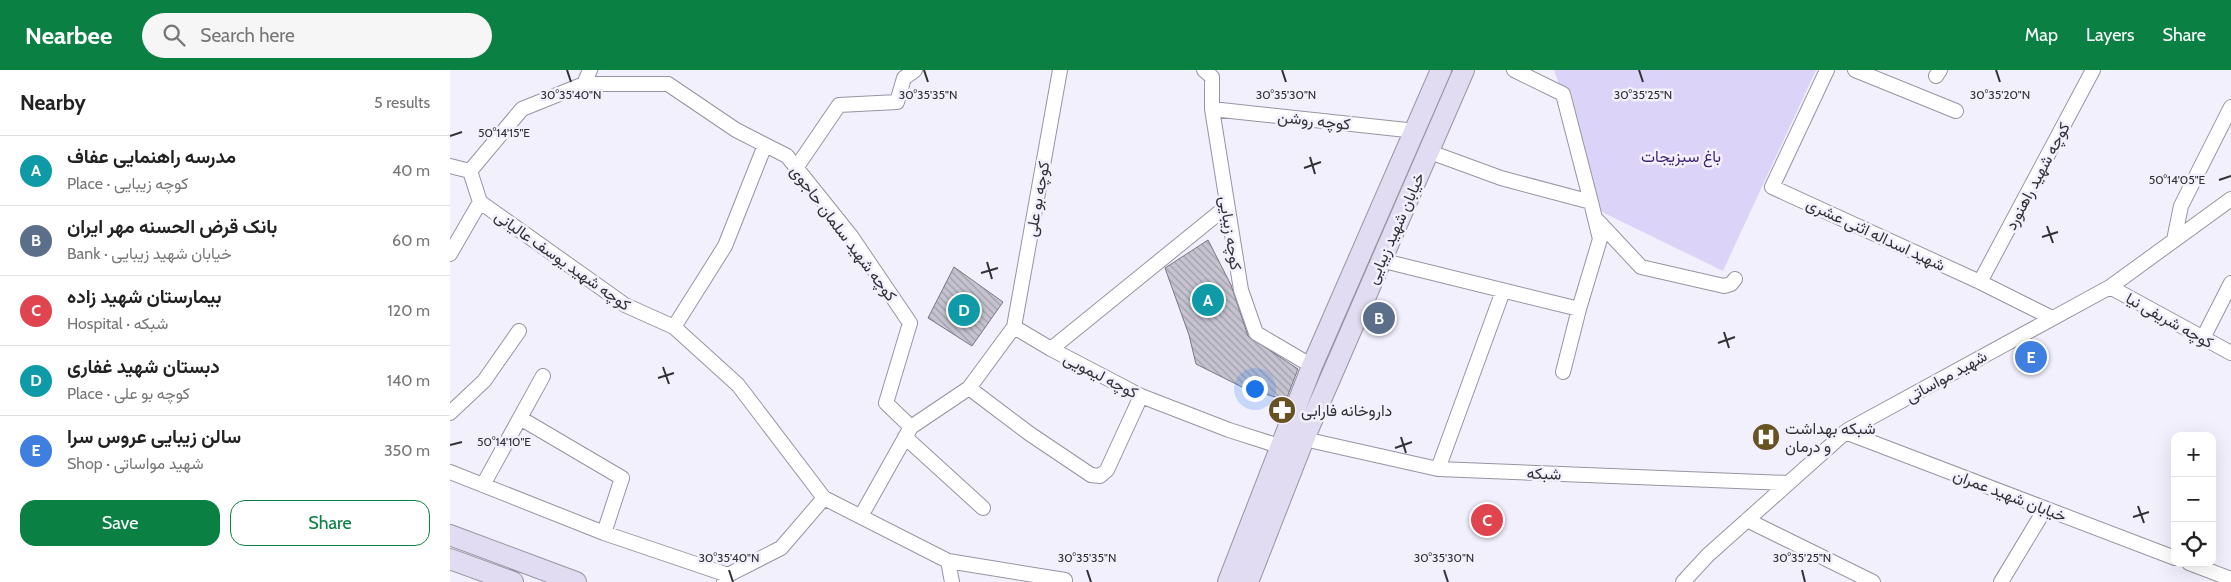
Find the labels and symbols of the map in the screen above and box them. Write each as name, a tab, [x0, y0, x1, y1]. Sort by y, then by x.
text: 30°35'40"N	[541, 87, 601, 102]
text: 30°35'35"N	[899, 87, 957, 102]
text: 30°35'30"N	[1256, 87, 1316, 102]
text: 30°35'25"N	[1614, 87, 1672, 102]
text: 30°35'20"N	[1970, 87, 2030, 102]
street label: کوچه روشن	[1276, 107, 1351, 136]
street label: کوچه شهید راهنورد	[2001, 119, 2076, 234]
text: 50°14'15"E	[478, 125, 530, 140]
park label: باغ سبزیجات	[1641, 147, 1721, 168]
street label: کوچه بو علی	[1022, 160, 1055, 239]
street label: کوچه شهید سلمان حاجوی	[785, 162, 901, 306]
street label: خیابان شهید زیبایی	[1362, 169, 1430, 287]
text: 50°14'05"E	[2149, 172, 2206, 187]
street label: شهید اسداله اثنی عشری	[1803, 194, 1948, 276]
street label: کوچه زیبایی	[1213, 195, 1246, 272]
street label: کوچه شهید یوسف عالیانی	[490, 206, 634, 316]
pin: A	[1192, 281, 1224, 319]
street label: کوچه شریفی نیا	[2122, 289, 2217, 354]
pin: D	[948, 291, 980, 329]
pin: B	[1363, 299, 1395, 337]
pin: E	[2015, 338, 2047, 376]
street label: شهید مواساتی	[1902, 346, 1991, 407]
street label: کوچه لیمویی	[1059, 349, 1141, 404]
your location	[1242, 376, 1268, 402]
pharmacy icon: داروخانه فارابی	[1267, 395, 1297, 425]
place label: داروخانه فارابی	[1301, 401, 1392, 421]
place label: شبکه بهداشت و درمان	[1785, 419, 1876, 457]
hospital icon: شبکه بهداشت و درمان	[1751, 422, 1781, 452]
text: 50°14'10"E	[477, 434, 531, 449]
street label: شبکه	[1526, 463, 1562, 484]
street label: خیابان شهید عمران	[1950, 465, 2069, 527]
pin: C	[1471, 501, 1503, 539]
text: 30°35'40"N	[699, 550, 759, 565]
text: 30°35'35"N	[1058, 550, 1116, 565]
text: 30°35'30"N	[1414, 550, 1474, 565]
text: 30°35'25"N	[1773, 550, 1831, 565]

